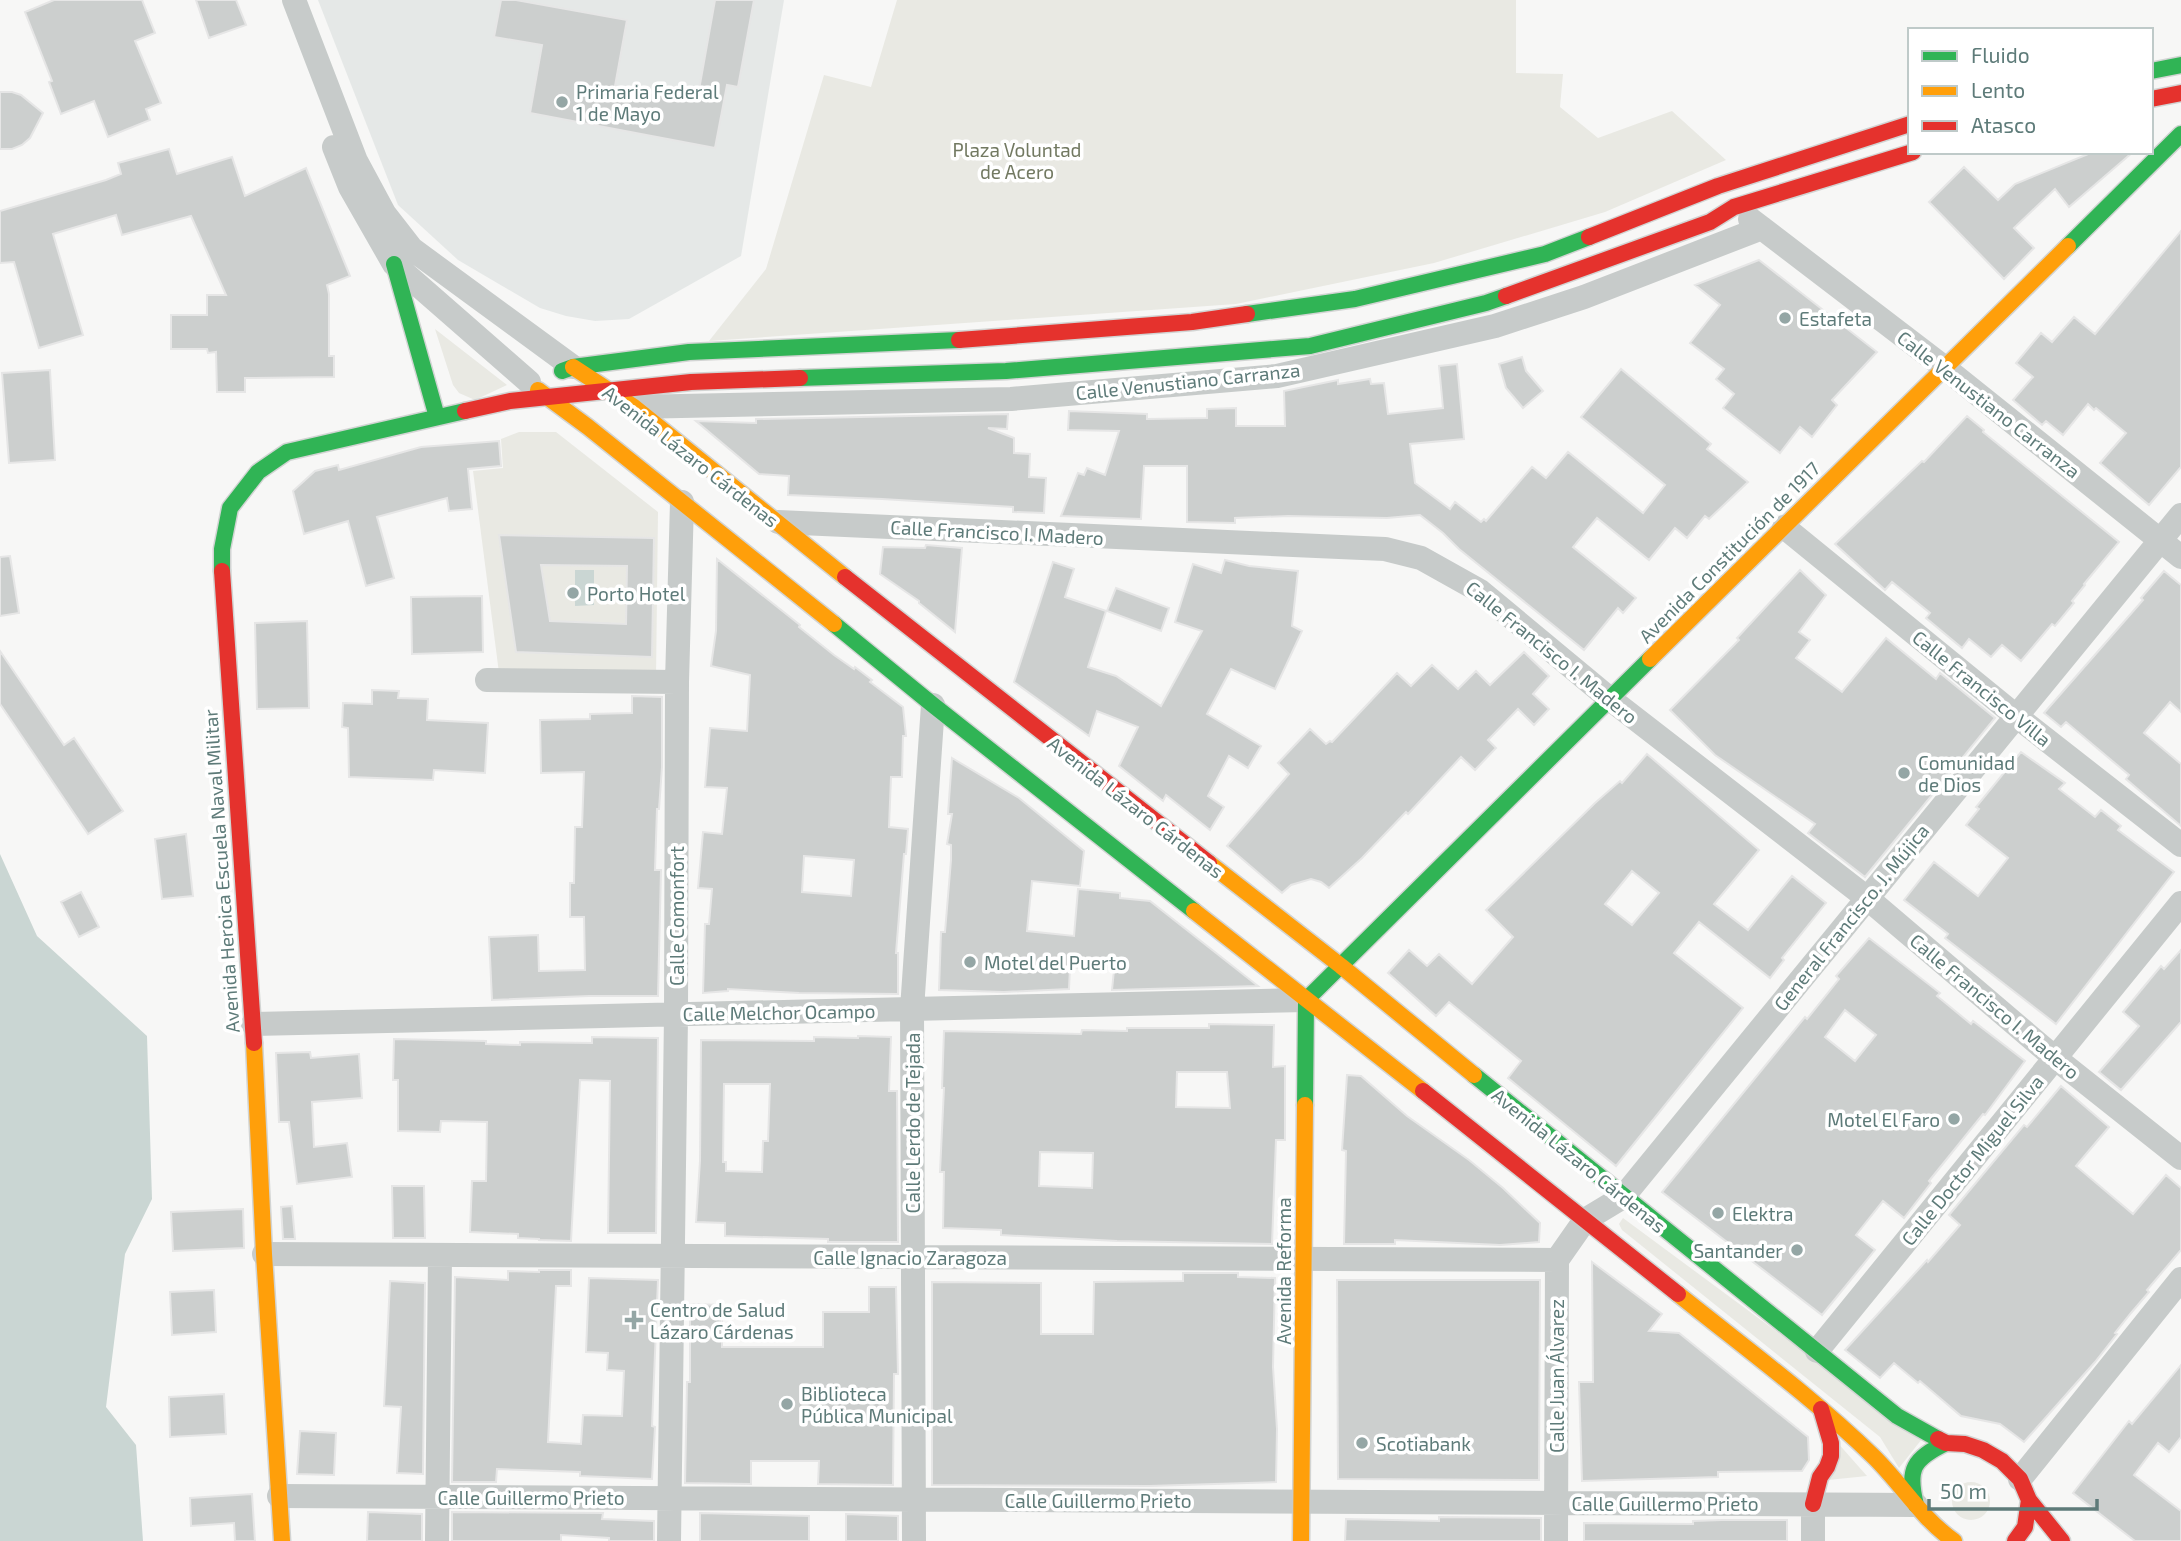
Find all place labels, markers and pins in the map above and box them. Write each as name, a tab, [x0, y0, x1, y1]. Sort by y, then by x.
place label: Primaria Federal 1 de Mayo	[576, 80, 719, 125]
marker: Primaria Federal 1 de Mayo	[554, 94, 570, 110]
place label: Estafeta	[1799, 307, 1872, 330]
marker: Estafeta	[1777, 310, 1793, 326]
place label: Porto Hotel	[587, 582, 686, 605]
marker: Porto Hotel	[565, 585, 581, 601]
place label: Comunidad de Dios	[1918, 751, 2015, 796]
marker: Comunidad de Dios	[1896, 765, 1912, 781]
place label: Motel del Puerto	[984, 951, 1127, 974]
marker: Motel del Puerto	[962, 954, 978, 970]
place label: Motel El Faro	[1827, 1108, 1940, 1131]
marker: Motel El Faro	[1946, 1111, 1962, 1127]
place label: Elektra	[1732, 1202, 1793, 1225]
marker: Elektra	[1710, 1205, 1726, 1221]
place label: Santander	[1693, 1239, 1783, 1262]
marker: Santander	[1789, 1242, 1805, 1258]
place label: Centro de Salud Lázaro Cárdenas	[650, 1298, 794, 1343]
marker: Centro de Salud Lázaro Cárdenas	[624, 1310, 644, 1330]
place label: Biblioteca Pública Municipal	[801, 1382, 953, 1427]
marker: Biblioteca Pública Municipal	[779, 1396, 795, 1412]
place label: Scotiabank	[1376, 1432, 1471, 1455]
marker: Scotiabank	[1354, 1435, 1370, 1451]

